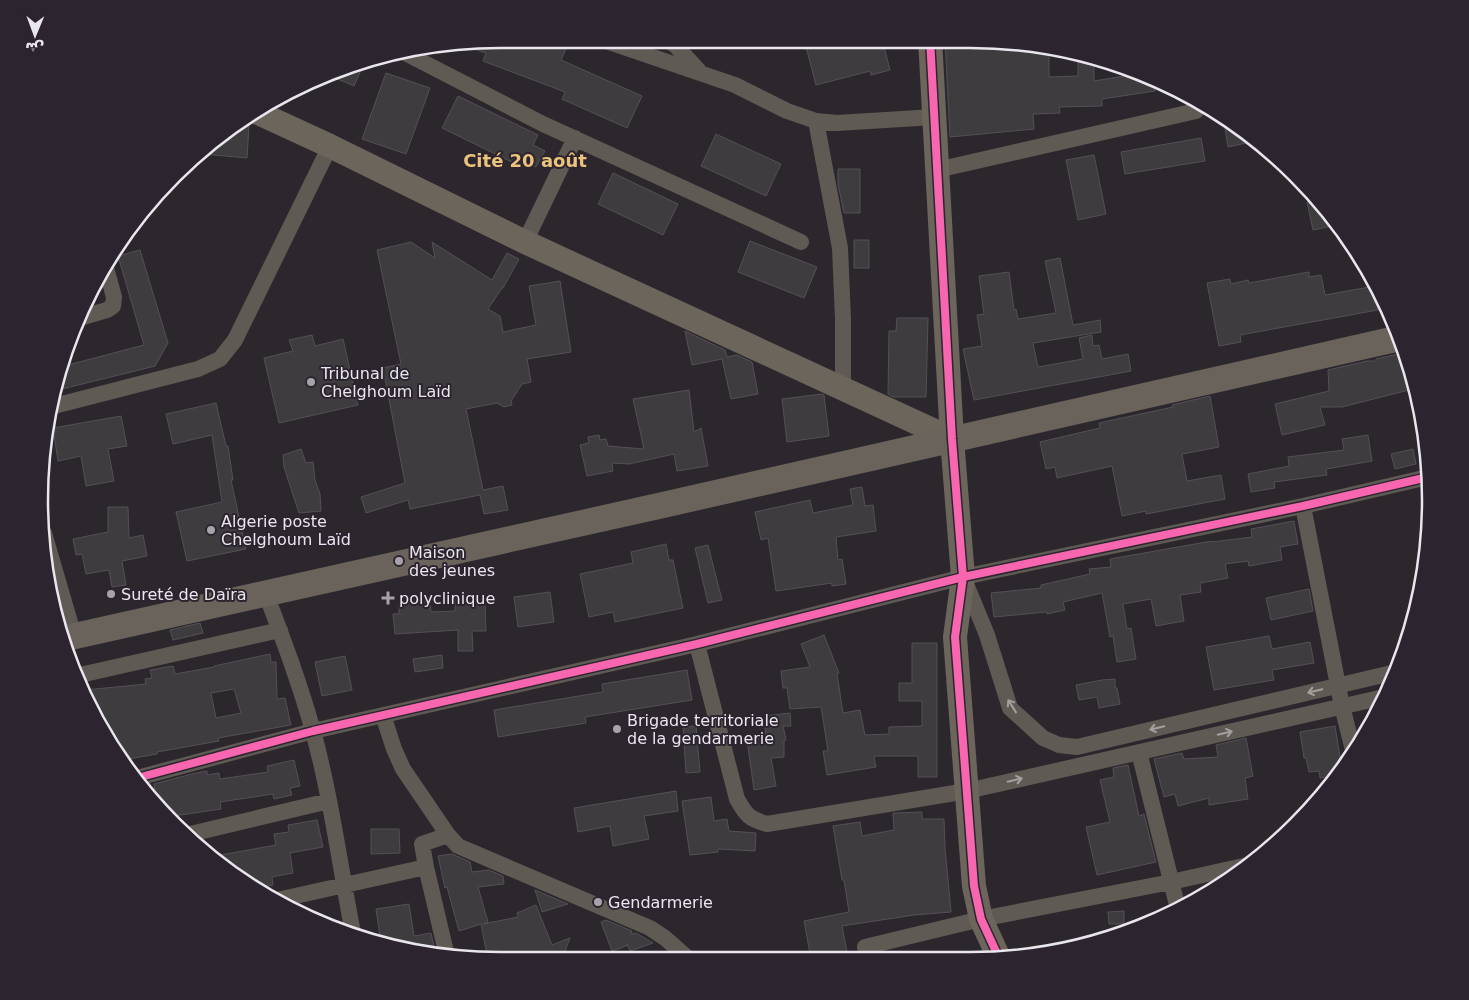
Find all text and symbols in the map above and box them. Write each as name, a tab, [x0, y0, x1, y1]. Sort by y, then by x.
north arrow	[10, 10, 60, 60]
text: ش	[25, 40, 45, 56]
district label: Cité 20 août	[463, 150, 587, 171]
place label: Tribunal de Chelghoum Laïd	[320, 364, 451, 401]
marker: Tribunal de Chelghoum Laïd	[305, 376, 317, 388]
place label: Algerie poste Chelghoum Laïd	[221, 512, 351, 549]
marker: Algerie poste Chelghoum Laïd	[205, 524, 217, 536]
place label: Maison des jeunes	[409, 543, 495, 580]
marker: Maison des jeunes	[393, 555, 405, 567]
place label: Sureté de Daïra	[121, 585, 247, 604]
marker: Sureté de Daïra	[105, 588, 117, 600]
place label: polyclinique	[399, 589, 495, 608]
marker: polyclinique	[381, 591, 395, 605]
one-way arrow	[1307, 687, 1323, 696]
one-way arrow	[1006, 700, 1016, 714]
place label: Brigade territoriale de la gendarmerie	[627, 711, 779, 748]
marker: Brigade territoriale de la gendarmerie	[611, 723, 623, 735]
one-way arrow	[1149, 724, 1165, 733]
one-way arrow	[1216, 728, 1232, 737]
one-way arrow	[1007, 775, 1023, 784]
place label: Gendarmerie	[608, 893, 713, 912]
marker: Gendarmerie	[592, 896, 604, 908]

